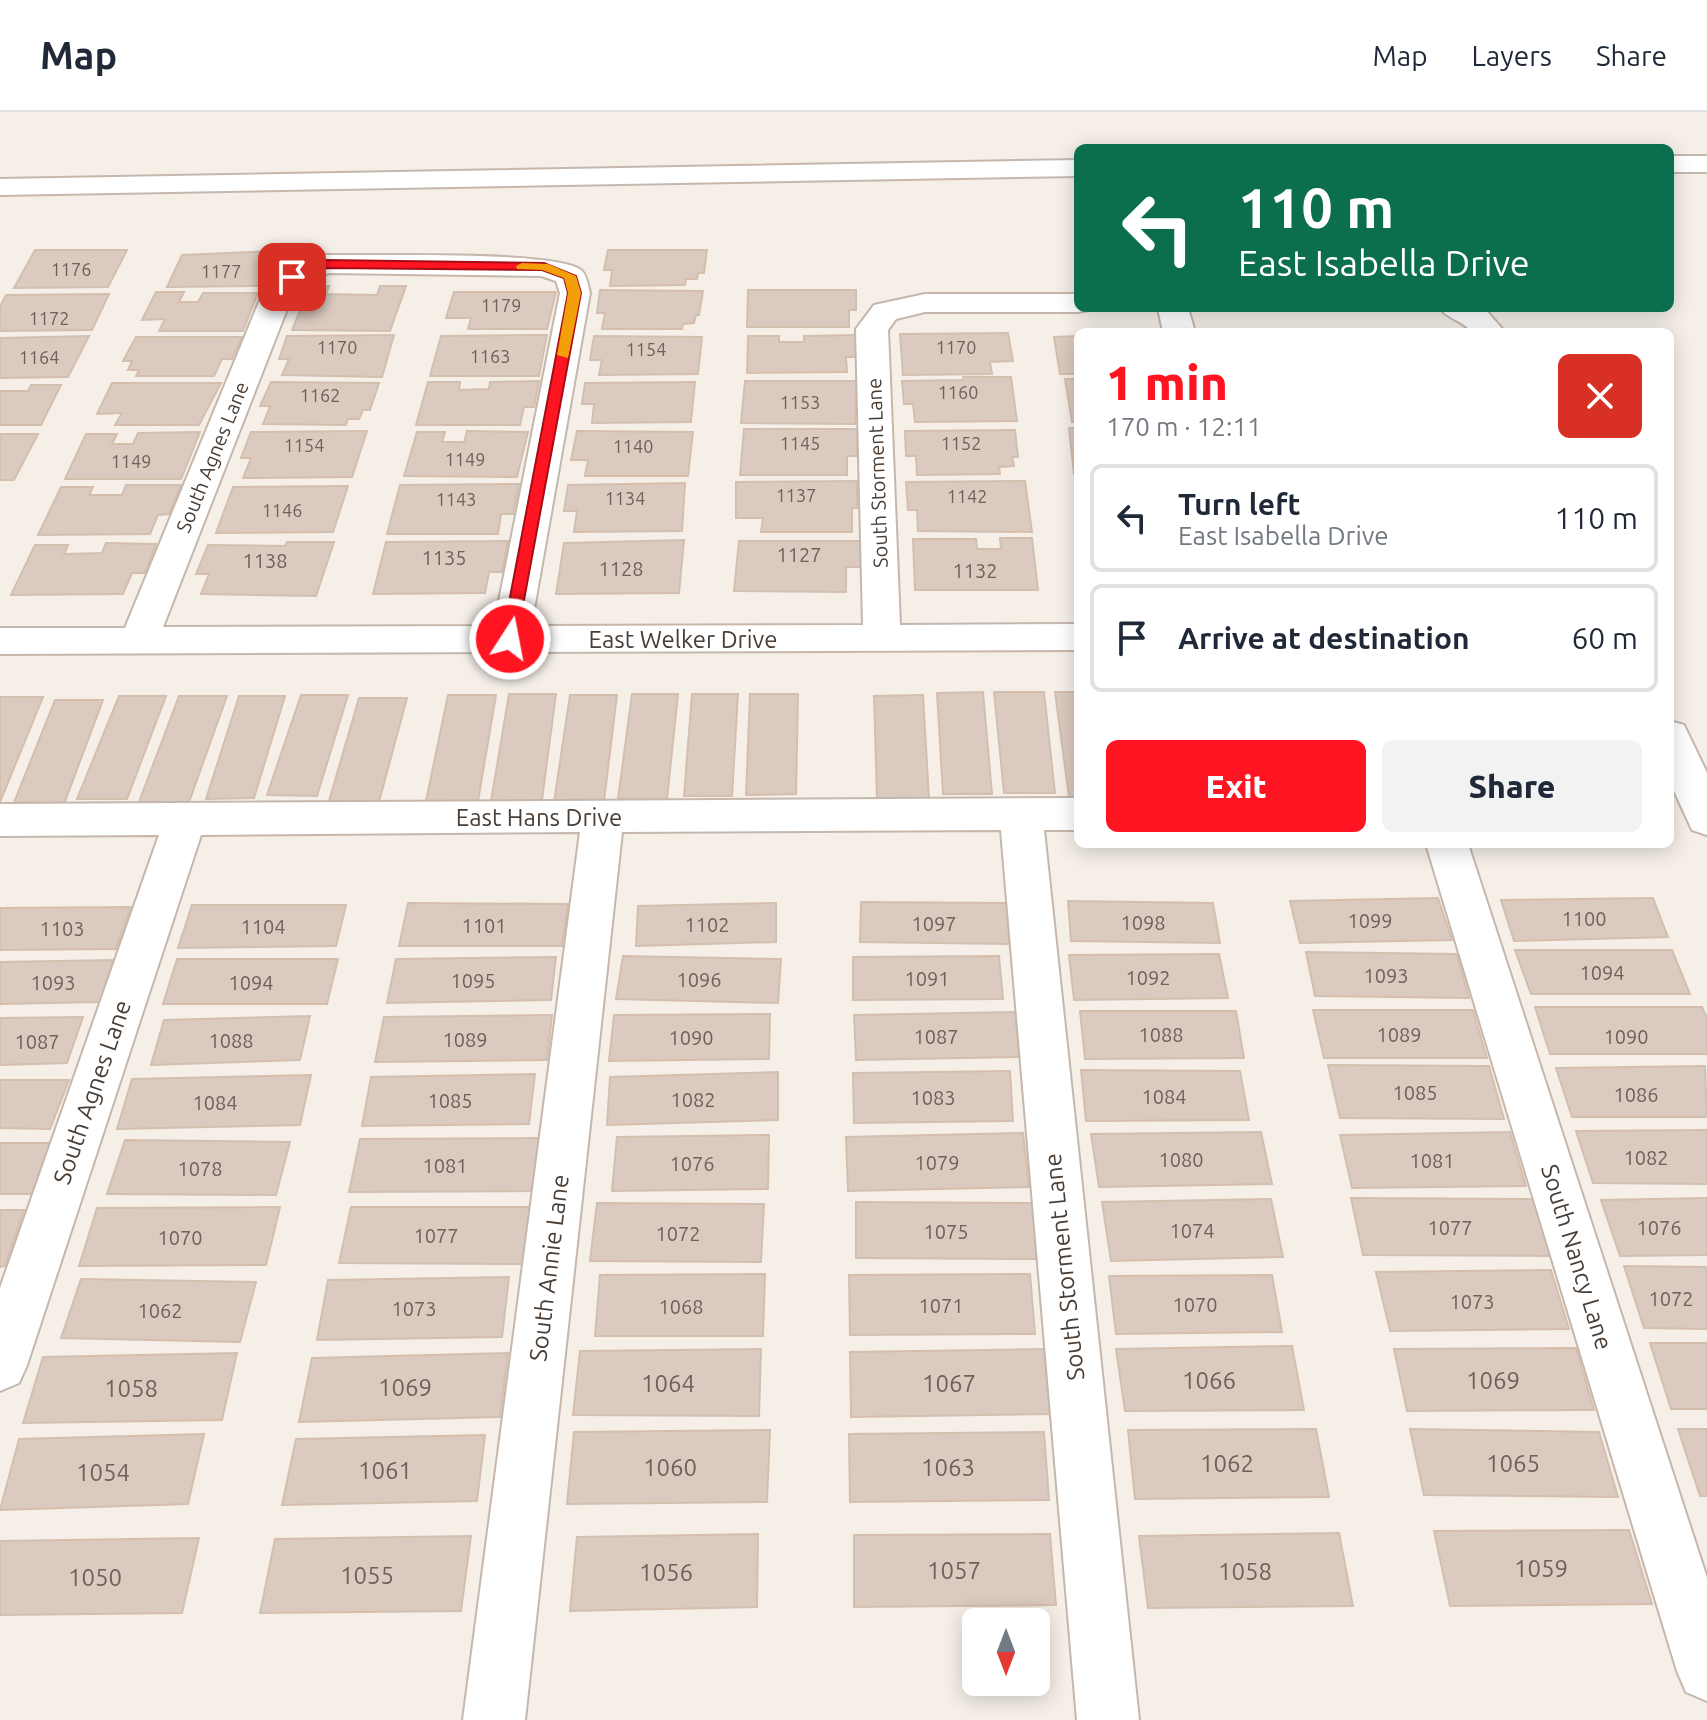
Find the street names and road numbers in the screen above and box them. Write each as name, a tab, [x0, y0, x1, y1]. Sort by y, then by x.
street label: South Agnes Lane	[171, 378, 253, 536]
street label: South Storment Lane	[862, 378, 892, 568]
street label: East Welker Drive	[589, 626, 777, 653]
street label: East Hans Drive	[456, 804, 622, 831]
street label: South Agnes Lane	[48, 996, 136, 1188]
street label: South Storment Lane	[1039, 1152, 1089, 1382]
street label: South Nancy Lane	[1536, 1161, 1618, 1353]
street label: South Annie Lane	[524, 1173, 574, 1363]

